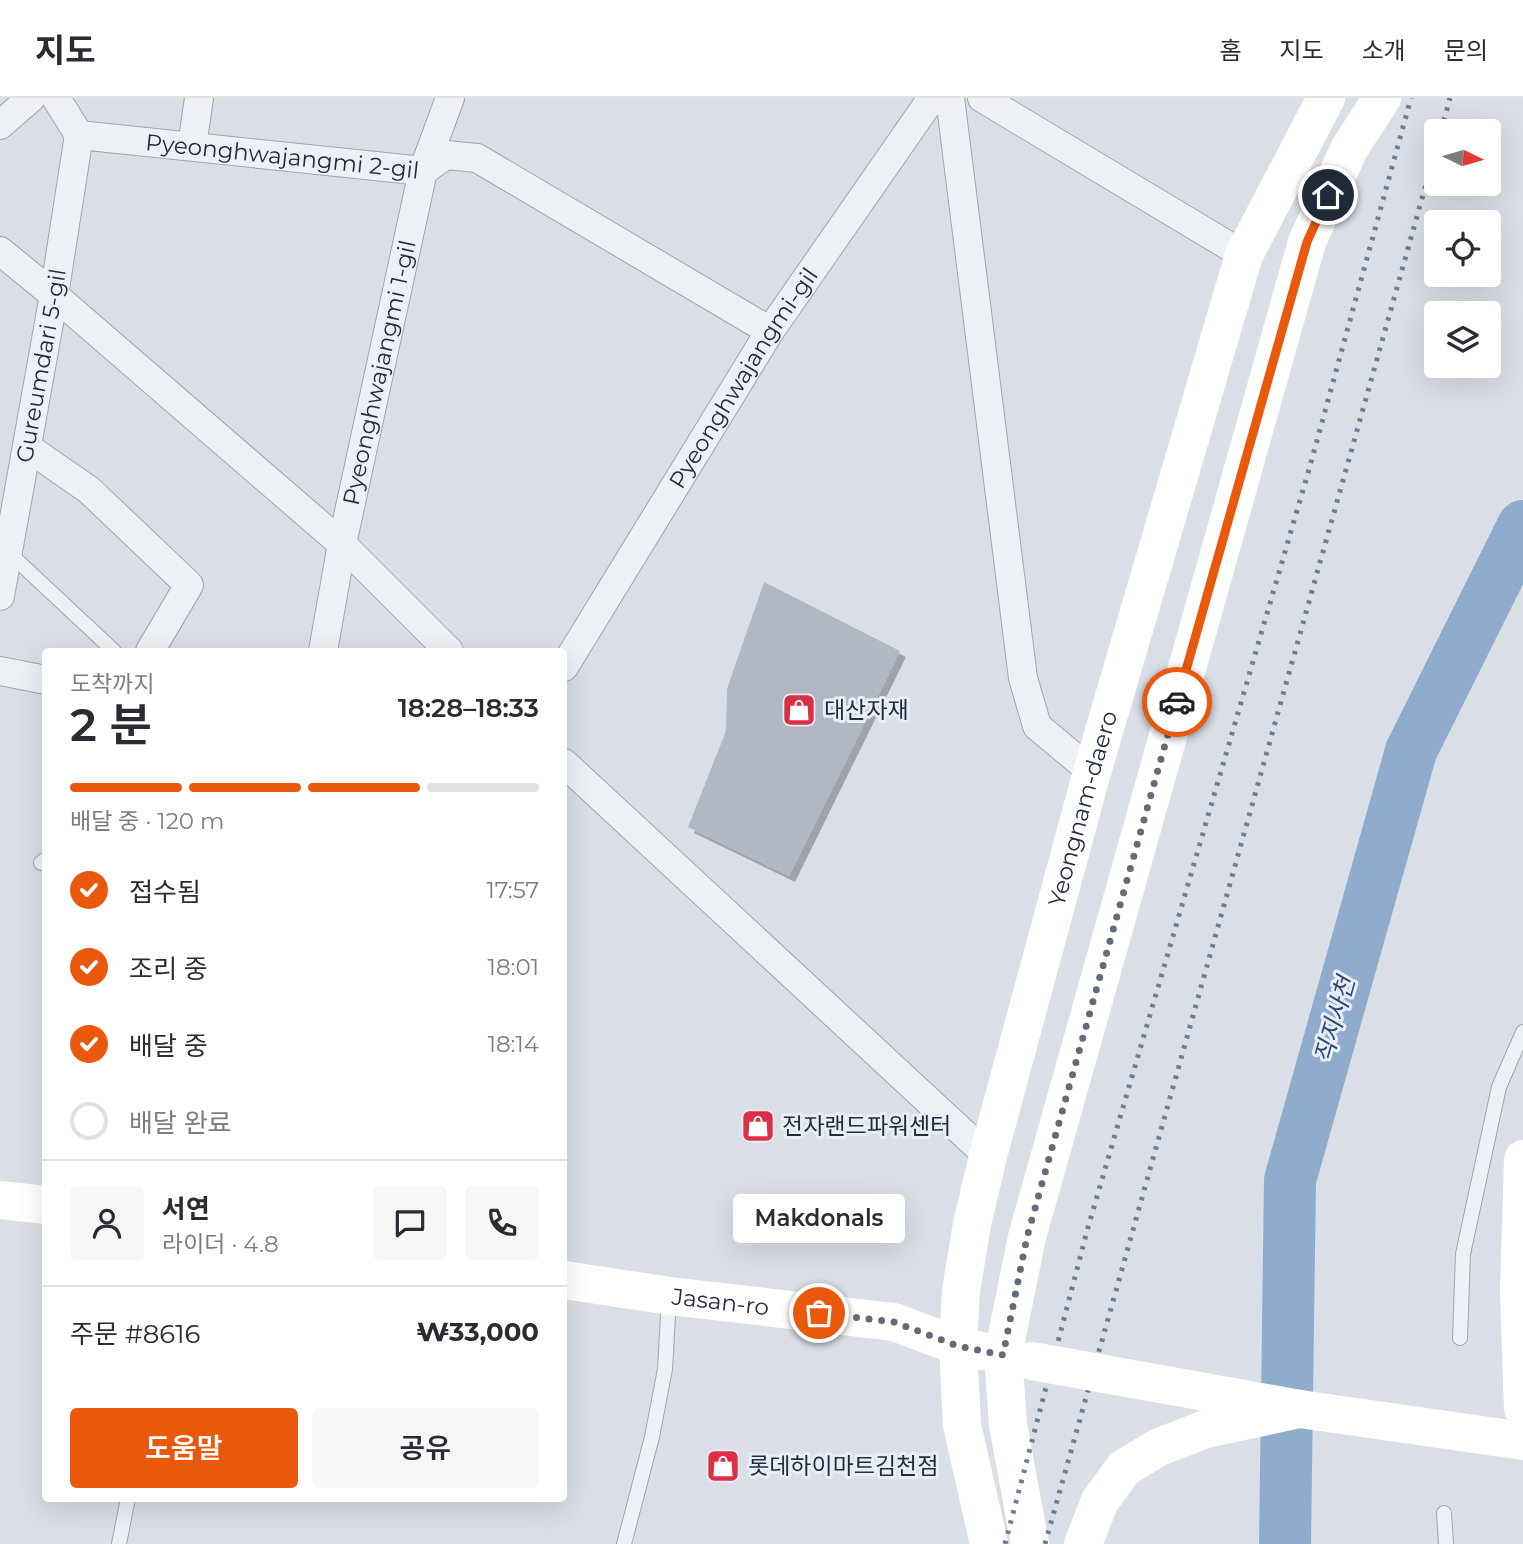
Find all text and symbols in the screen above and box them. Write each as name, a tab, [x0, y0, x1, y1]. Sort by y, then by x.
text: 지도	[35, 30, 96, 70]
text: 홈	[1219, 36, 1241, 65]
text: 지도	[1279, 36, 1324, 65]
text: 소개	[1362, 36, 1406, 65]
text: 문의	[1444, 36, 1488, 65]
north arrow	[1424, 119, 1502, 196]
map controls	[1424, 119, 1501, 378]
street label: Pyeonghwajangmi 2-gil	[144, 128, 420, 185]
pin	[1298, 165, 1358, 225]
icon: home	[1309, 176, 1347, 214]
button: locate	[1424, 210, 1501, 287]
street label: Pyeonghwajangmi 1-gil	[337, 238, 422, 508]
street label: Pyeonghwajangmi-gil	[663, 262, 824, 494]
street label: Gureumdari 5-gil	[10, 267, 72, 465]
button: layers	[1424, 301, 1501, 378]
courier	[1142, 667, 1212, 737]
text: 도착까지	[70, 670, 155, 698]
icon: car	[1158, 683, 1196, 721]
shop icon: 대산자재	[780, 691, 818, 729]
text: 18:28–18:33	[398, 692, 539, 724]
text: 2 분	[70, 696, 152, 753]
place label: 대산자재	[824, 696, 909, 724]
street label: Yeongnam-daero	[1042, 707, 1123, 910]
text: 배달 중 · 120 m	[70, 807, 224, 835]
icon: check	[70, 871, 108, 909]
text: 접수됨	[129, 876, 201, 908]
text: 17:57	[486, 876, 539, 904]
icon: check	[70, 948, 108, 986]
text: 조리 중	[129, 953, 208, 985]
text: 18:01	[488, 953, 539, 981]
water label: 직지사천	[1308, 971, 1361, 1066]
icon: check	[70, 1025, 108, 1063]
text: 배달 중	[129, 1030, 208, 1062]
text: 18:14	[488, 1030, 539, 1058]
text: 배달 완료	[129, 1107, 232, 1139]
shop icon: 전자랜드파워센터	[739, 1107, 777, 1145]
place label: 전자랜드파워센터	[782, 1112, 951, 1140]
button: person	[70, 1186, 144, 1260]
button: chat	[373, 1186, 447, 1260]
button: phone	[465, 1186, 539, 1260]
text: 서연	[162, 1193, 210, 1225]
callout: Makdonals	[733, 1194, 905, 1243]
text: Makdonals	[755, 1204, 883, 1232]
text: 라이더 · 4.8	[162, 1230, 279, 1258]
street label: Jasan-ro	[669, 1282, 771, 1321]
pin	[789, 1283, 849, 1343]
icon: bag	[800, 1294, 838, 1332]
text: ₩33,000	[416, 1316, 539, 1348]
text: 주문 #8616	[70, 1318, 200, 1350]
button: 도움말	[70, 1408, 298, 1488]
button: 공유	[312, 1408, 539, 1488]
shop icon: 롯데하이마트김천점	[704, 1447, 742, 1485]
place label: 롯데하이마트김천점	[748, 1452, 938, 1480]

